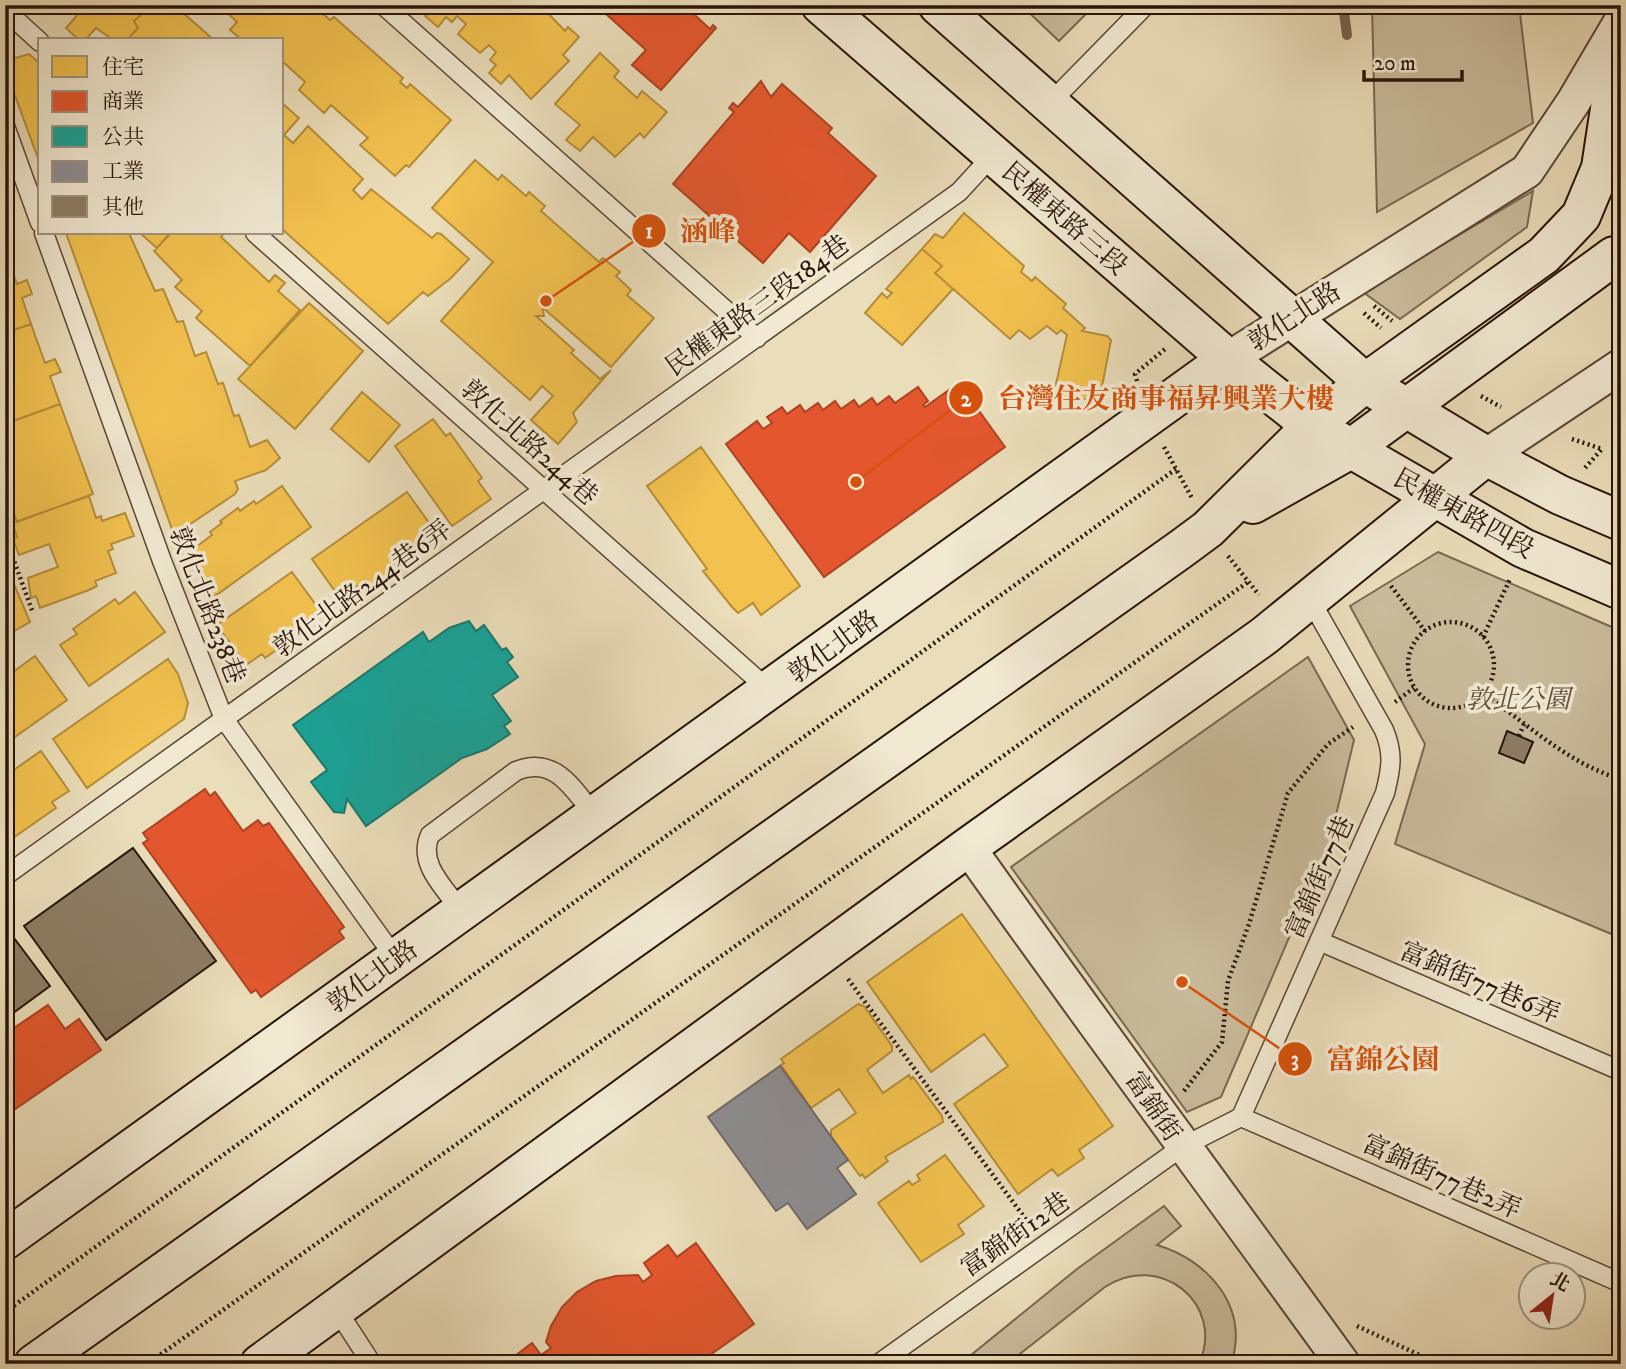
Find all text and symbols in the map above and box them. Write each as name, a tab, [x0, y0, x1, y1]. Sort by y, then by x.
legend	[38, 38, 284, 234]
scale bar	[1364, 38, 1462, 82]
text: 20 m	[1374, 51, 1416, 77]
text: 住宅	[102, 55, 144, 81]
text: 商業	[102, 89, 144, 115]
text: 公共	[102, 125, 144, 151]
street label: 民權東路三段	[994, 156, 1134, 283]
text: 工業	[102, 159, 144, 185]
text: 其他	[102, 195, 144, 221]
callout: 涵峰	[631, 206, 750, 255]
text: 涵峰	[680, 215, 736, 250]
text: 1	[645, 219, 653, 245]
street label: 民權東路三段184巷	[659, 228, 856, 384]
street label: 敦化北路	[1242, 275, 1347, 359]
street label: 敦化北路244巷	[454, 373, 604, 513]
callout: 台灣住友商事福昇興業大樓	[949, 374, 1348, 423]
text: 台灣住友商事福昇興業大樓	[998, 382, 1334, 417]
text: 2	[961, 387, 972, 413]
street label: 民權東路四段	[1387, 462, 1539, 567]
street label: 敦化北路244巷6弄	[267, 513, 458, 665]
street label: 敦化北路238巷	[162, 522, 252, 689]
street label: 敦化北路	[782, 603, 886, 691]
park label: 敦北公園	[1466, 684, 1574, 717]
street label: 富錦街77巷	[1279, 811, 1362, 944]
street label: 敦化北路	[321, 933, 425, 1021]
street label: 富錦街77巷6弄	[1394, 935, 1565, 1032]
callout: 富錦公園	[1278, 1034, 1453, 1083]
text: 富錦公園	[1327, 1043, 1439, 1078]
text: 3	[1291, 1047, 1299, 1073]
street label: 富錦街	[1117, 1065, 1188, 1148]
street label: 富錦街77巷2弄	[1357, 1128, 1526, 1227]
street label: 富錦街12巷	[955, 1185, 1077, 1285]
north arrow	[1518, 1260, 1588, 1330]
text: 北	[1546, 1268, 1574, 1297]

